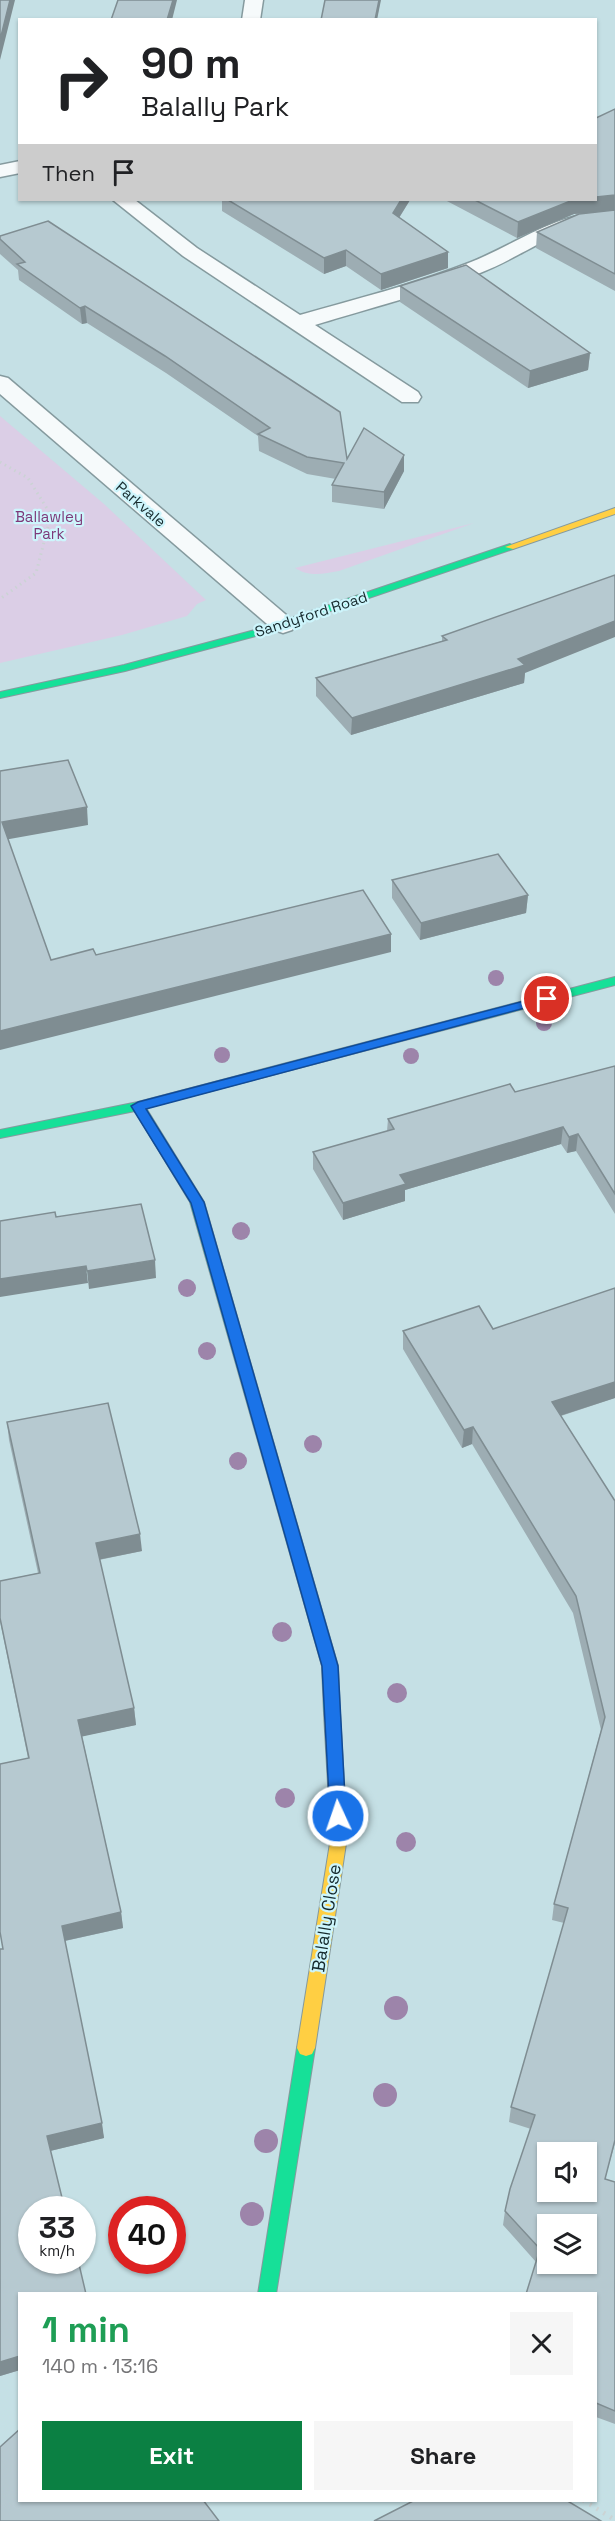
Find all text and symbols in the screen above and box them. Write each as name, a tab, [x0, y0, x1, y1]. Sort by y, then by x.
text: 90 m	[141, 37, 241, 90]
icon: right	[42, 42, 120, 120]
text: Balally Park	[141, 89, 289, 124]
icon: arrive	[107, 156, 140, 189]
text: Then	[42, 159, 95, 187]
street label: Parkvale	[112, 477, 170, 531]
park label: Ballawley Park	[15, 507, 83, 543]
street label: Sandyford Road	[252, 587, 370, 641]
pin	[521, 973, 572, 1024]
icon: arrive	[530, 982, 563, 1015]
position arrow	[306, 1784, 370, 1848]
street label: Balally Close	[306, 1863, 346, 1973]
map controls	[537, 2142, 597, 2274]
button: sound	[537, 2142, 597, 2202]
speed limit sign: 40	[108, 2196, 186, 2274]
text: 33	[39, 2208, 75, 2247]
button: layers	[537, 2214, 597, 2274]
text: km/h	[39, 2241, 75, 2260]
text: 1 min	[42, 2307, 130, 2353]
button: close	[510, 2312, 573, 2375]
text: 140 m · 13:16	[42, 2353, 158, 2379]
button: Exit	[42, 2421, 302, 2490]
button: Share	[314, 2421, 573, 2490]

